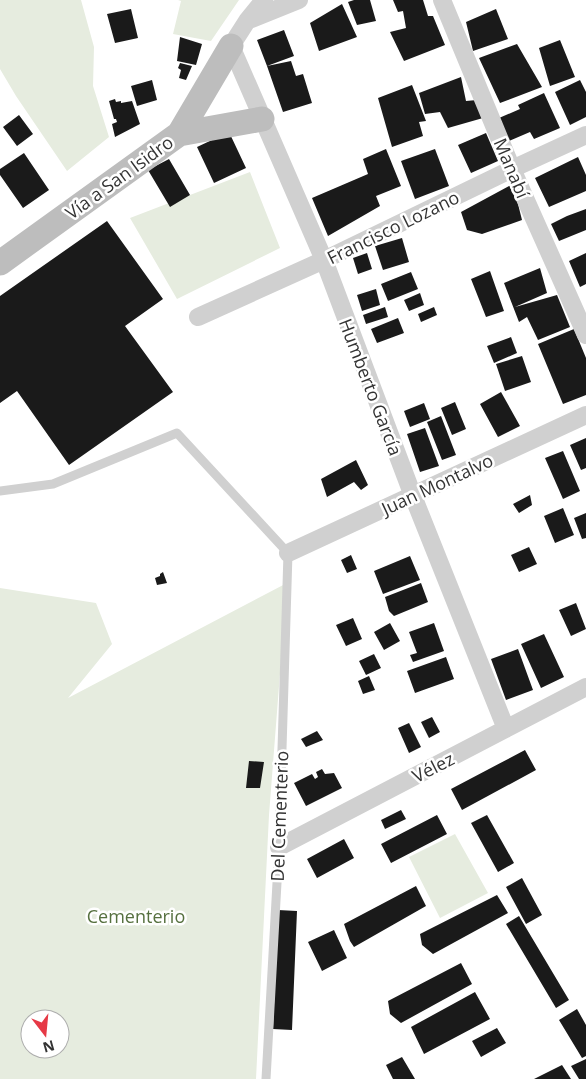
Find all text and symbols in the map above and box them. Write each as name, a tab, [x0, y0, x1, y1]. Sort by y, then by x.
street label: Vía a San Isidro	[60, 130, 178, 224]
street label: Manabí	[489, 134, 535, 202]
street label: Francisco Lozano	[323, 185, 463, 269]
street label: Humberto García	[334, 315, 408, 459]
street label: Juan Montalvo	[376, 448, 497, 521]
street label: Vélez	[408, 746, 458, 788]
street label: Del Cementerio	[265, 750, 293, 882]
park label: Cementerio	[87, 904, 185, 928]
north arrow	[20, 1009, 70, 1059]
text: N	[41, 1036, 57, 1058]

